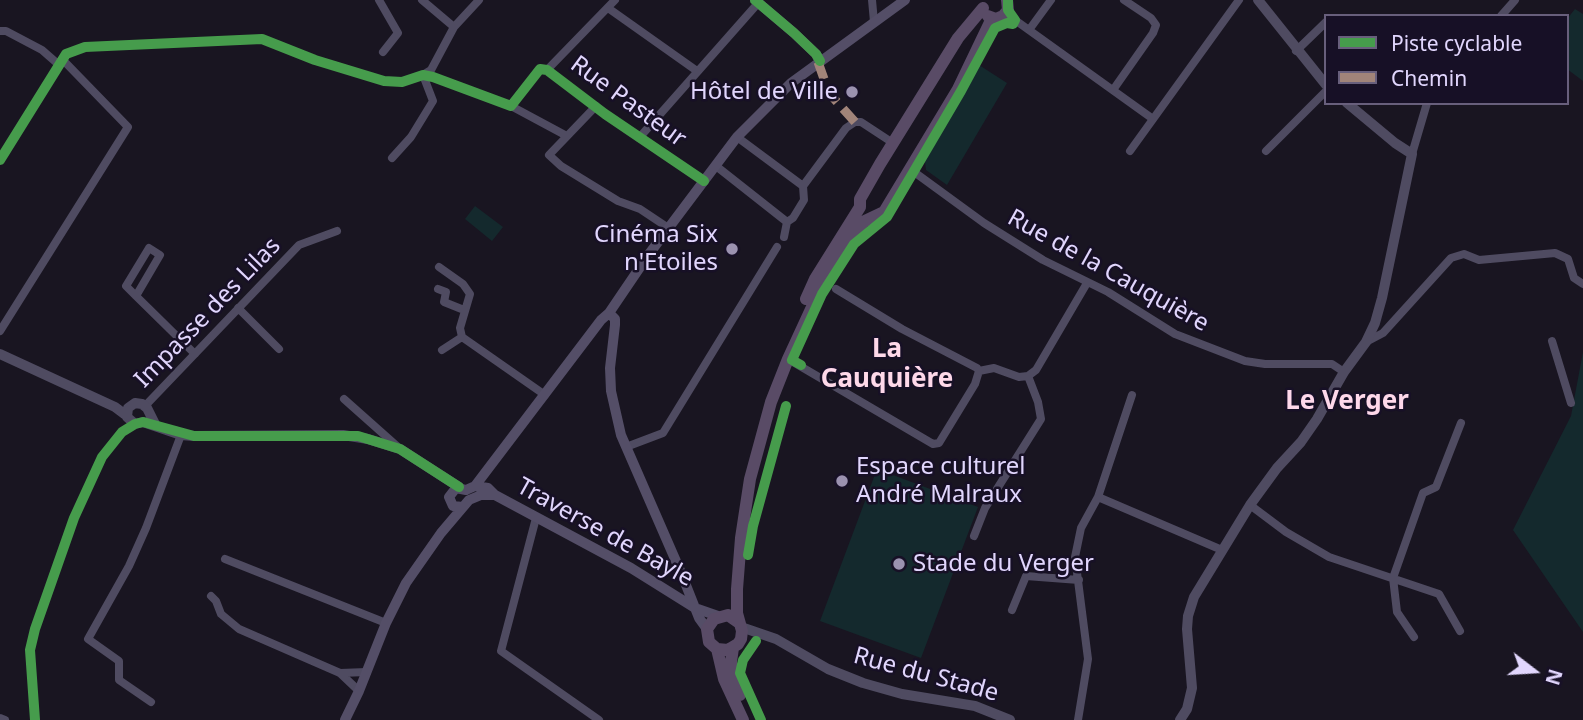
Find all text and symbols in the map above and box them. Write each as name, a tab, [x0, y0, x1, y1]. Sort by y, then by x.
legend	[1324, 14, 1569, 105]
text: Piste cyclable	[1391, 29, 1522, 57]
street label: Rue Pasteur	[565, 50, 691, 154]
text: Chemin	[1391, 64, 1467, 92]
place label: Hôtel de Ville	[690, 78, 838, 106]
marker: Hôtel de Ville	[844, 84, 860, 100]
street label: Rue de la Cauquière	[1002, 204, 1214, 338]
place label: Cinéma Six n'Etoiles	[594, 221, 718, 277]
street label: Impasse des Lilas	[129, 232, 287, 394]
marker: Cinéma Six n'Etoiles	[724, 241, 740, 257]
district label: La Cauquière	[821, 334, 953, 396]
district label: Le Verger	[1285, 386, 1409, 418]
place label: Espace culturel André Malraux	[856, 453, 1026, 509]
street label: Traverse de Bayle	[512, 473, 698, 593]
marker: Espace culturel André Malraux	[834, 473, 850, 489]
place label: Stade du Verger	[913, 550, 1094, 578]
marker: Stade du Verger	[891, 556, 907, 572]
north arrow	[1499, 636, 1569, 706]
street label: Rue du Stade	[850, 642, 1002, 708]
text: N	[1539, 666, 1569, 688]

